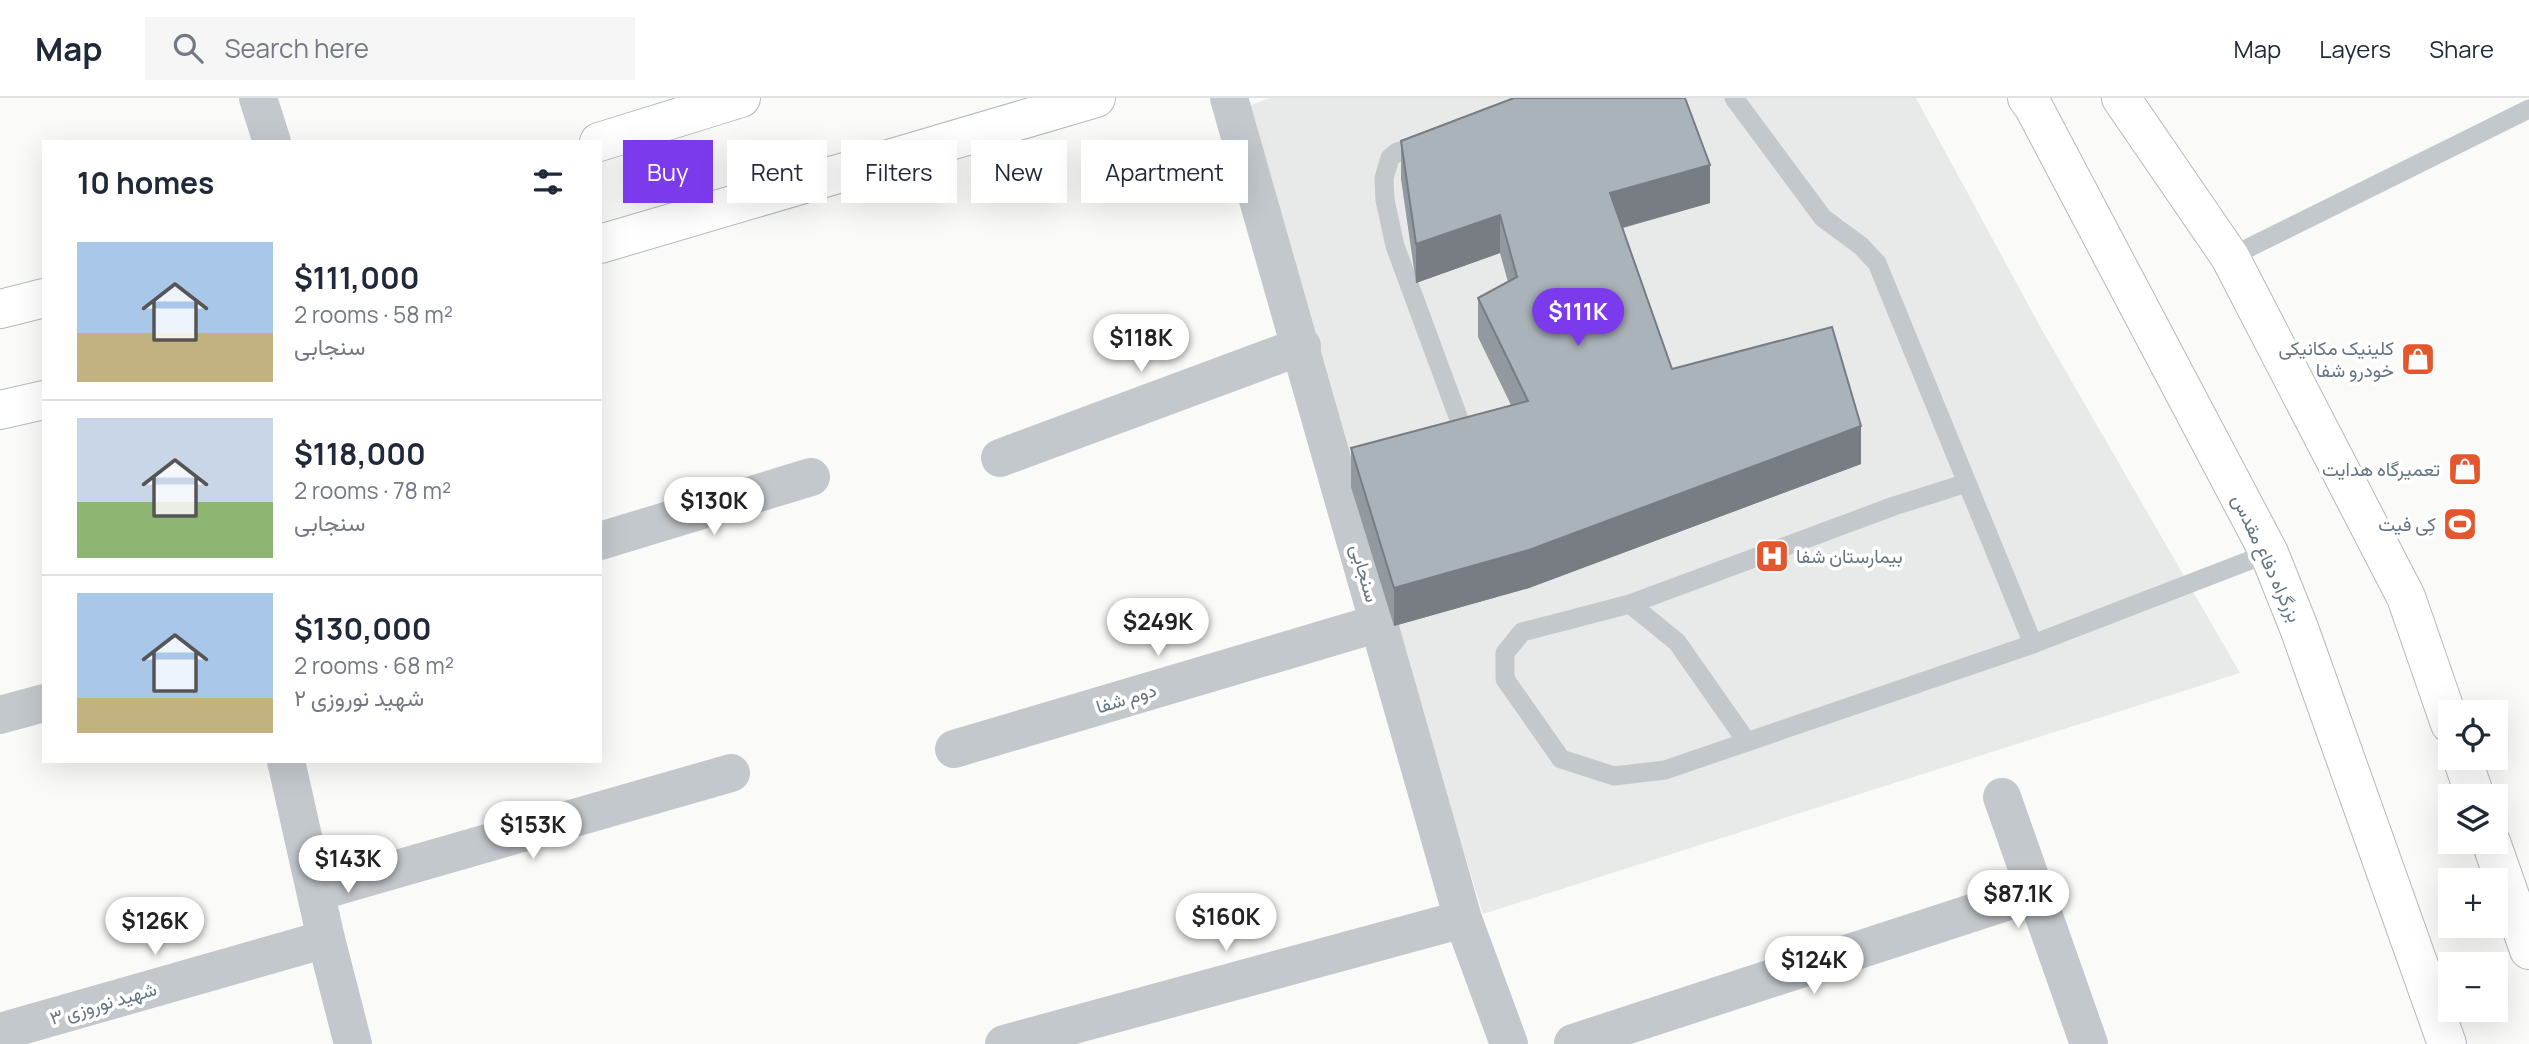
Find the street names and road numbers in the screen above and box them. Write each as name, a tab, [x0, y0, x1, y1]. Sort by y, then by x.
street label: بزرگراه دفاع مقدس	[2226, 490, 2308, 626]
street label: سنجابی	[1344, 541, 1386, 605]
street label: دوم شفا	[1093, 676, 1159, 720]
street label: شهید نوروزی ۳	[47, 975, 159, 1031]

